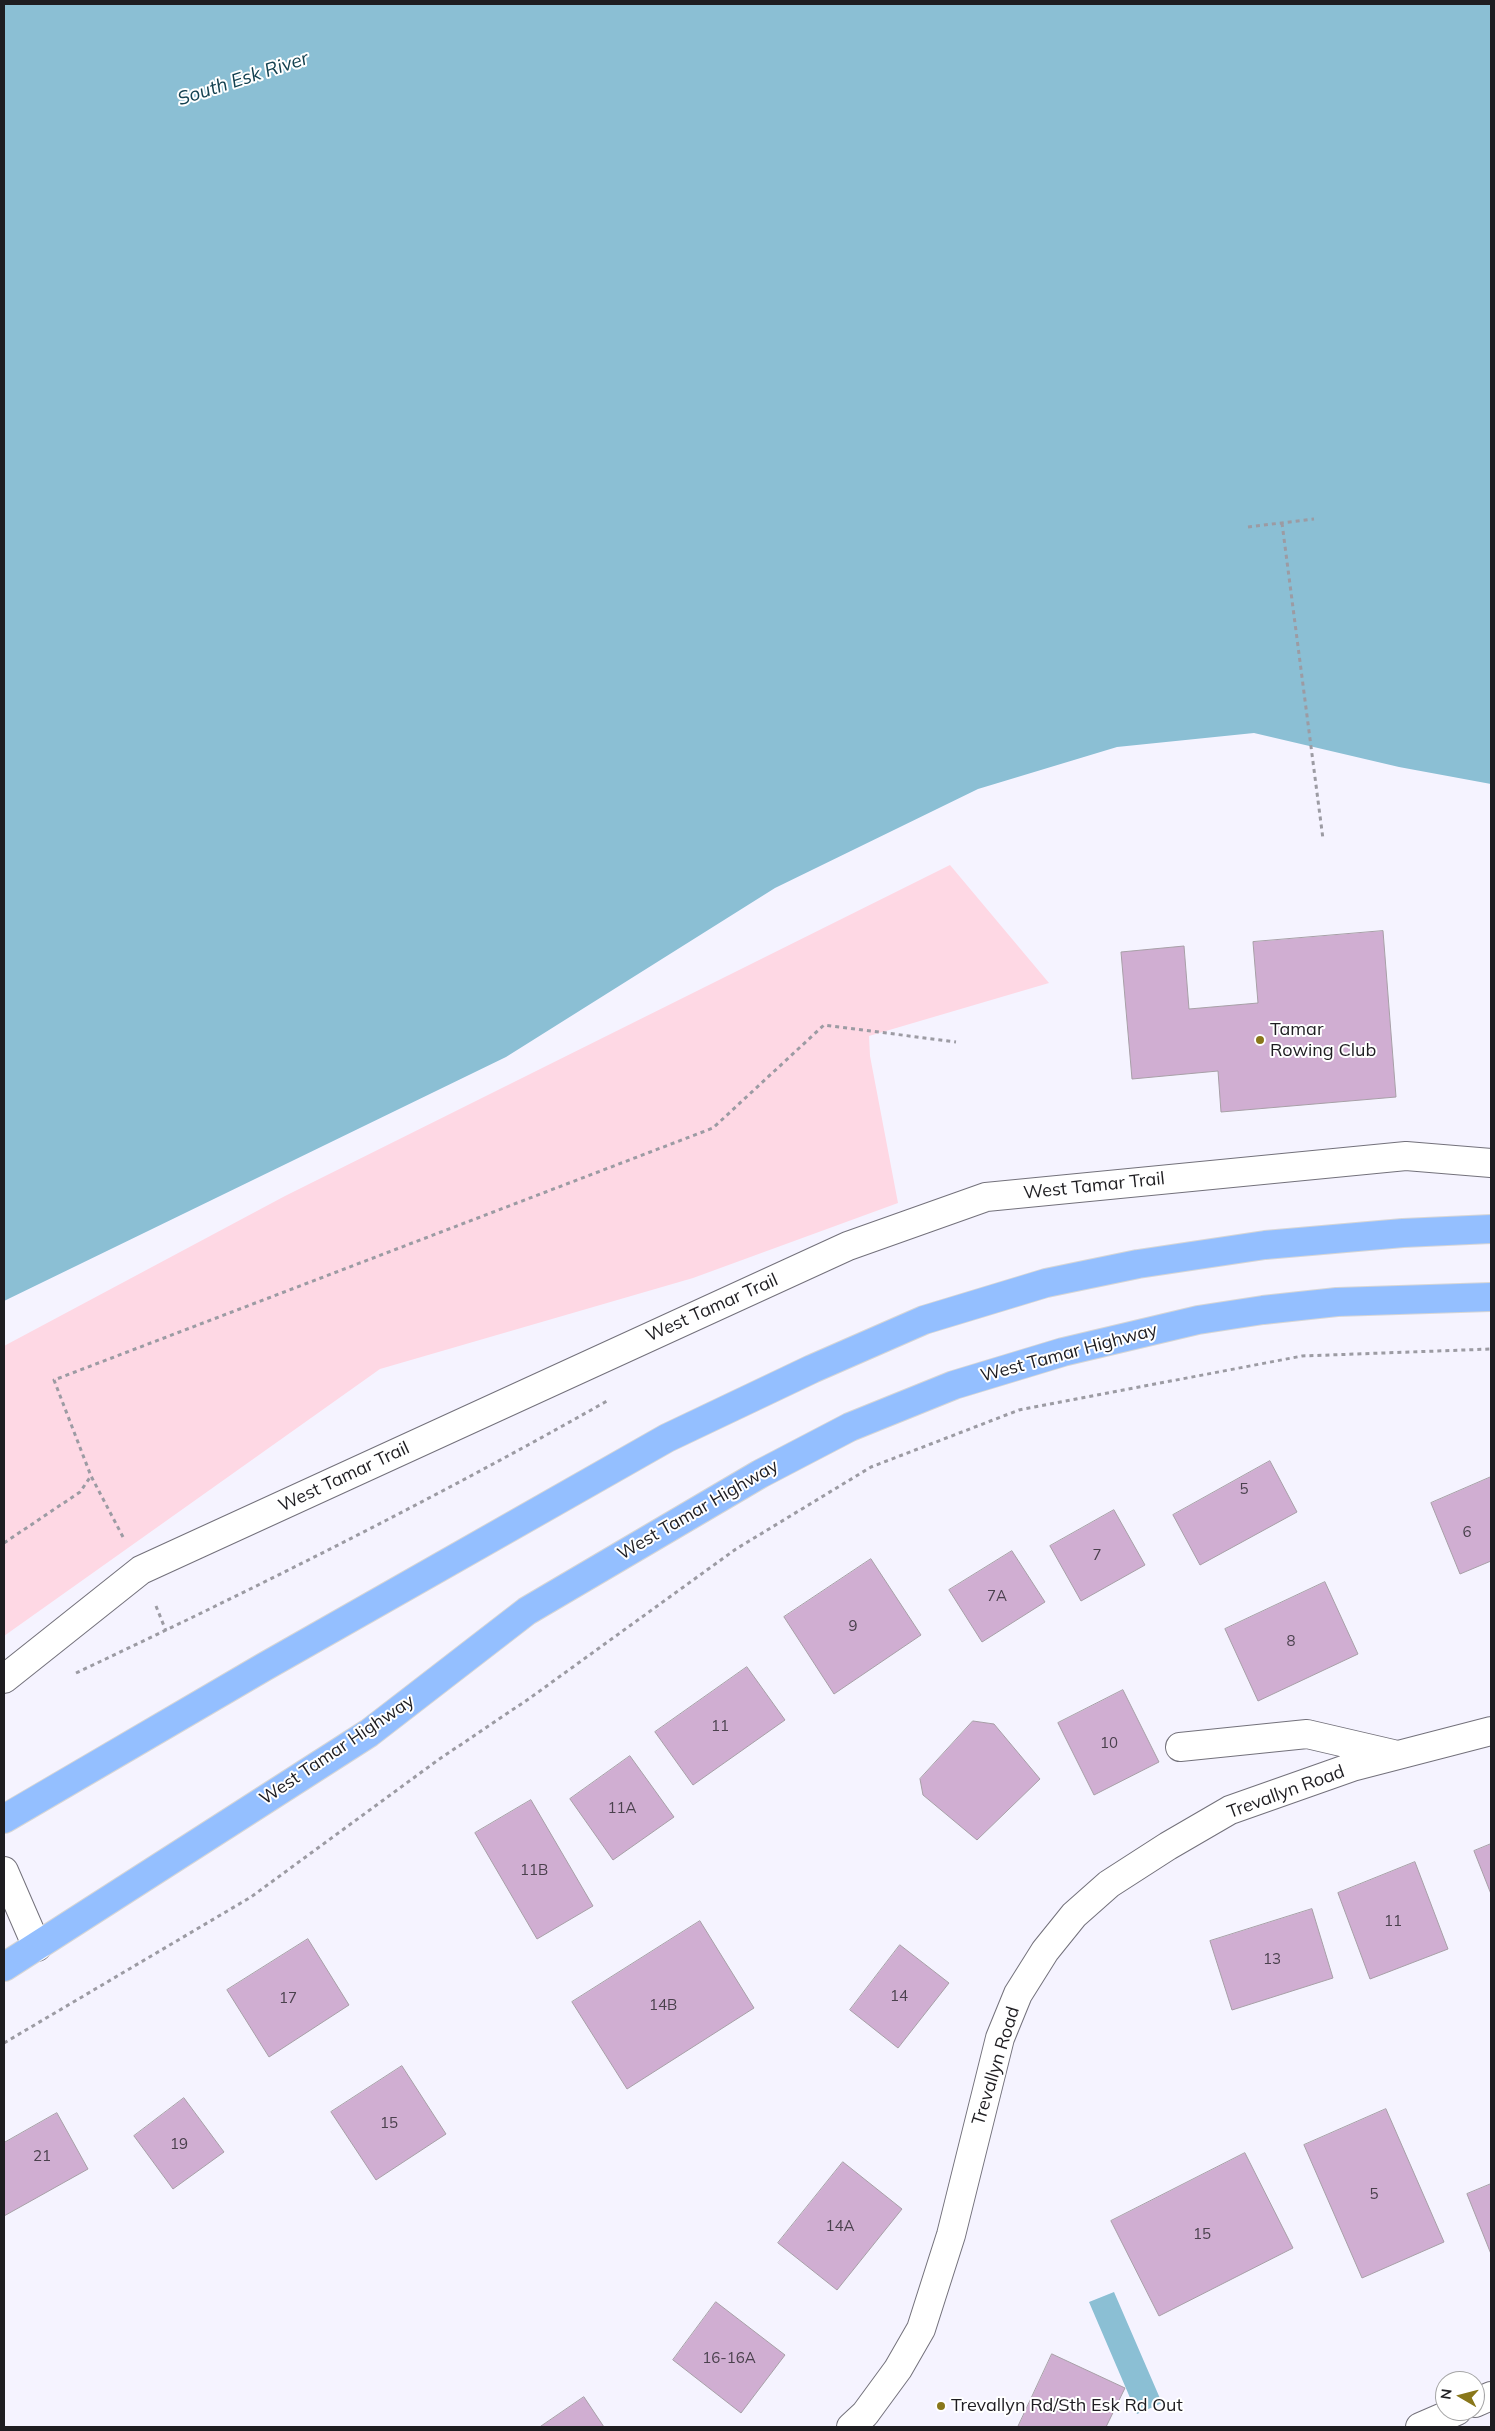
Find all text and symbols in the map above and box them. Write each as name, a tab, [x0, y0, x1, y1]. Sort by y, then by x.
water label: South Esk River	[175, 47, 311, 111]
place label: Tamar Rowing Club	[1270, 1019, 1376, 1062]
marker: Tamar Rowing Club	[1254, 1034, 1266, 1046]
street label: West Tamar Trail	[1022, 1168, 1166, 1204]
street label: West Tamar Trail	[643, 1269, 781, 1347]
street label: West Tamar Highway	[978, 1319, 1160, 1387]
street label: West Tamar Trail	[275, 1437, 413, 1517]
street label: West Tamar Highway	[614, 1455, 782, 1565]
house number: 5	[1240, 1480, 1248, 1498]
house number: 6	[1463, 1523, 1471, 1541]
house number: 7	[1093, 1546, 1101, 1564]
house number: 7A	[987, 1587, 1007, 1605]
house number: 9	[849, 1617, 857, 1635]
house number: 8	[1287, 1632, 1295, 1650]
street label: West Tamar Highway	[256, 1690, 418, 1810]
house number: 11	[711, 1717, 729, 1735]
house number: 10	[1100, 1734, 1118, 1752]
street label: Trevallyn Road	[1224, 1761, 1348, 1823]
house number: 11A	[607, 1799, 637, 1817]
house number: 11B	[520, 1861, 548, 1879]
house number: 11	[1384, 1912, 1402, 1930]
house number: 13	[1263, 1950, 1281, 1968]
house number: 14	[890, 1987, 908, 2005]
house number: 17	[279, 1989, 297, 2007]
house number: 14B	[649, 1996, 677, 2014]
street label: Trevallyn Road	[968, 2004, 1024, 2128]
house number: 15	[380, 2114, 398, 2132]
house number: 19	[170, 2135, 188, 2153]
house number: 21	[33, 2147, 51, 2165]
house number: 5	[1370, 2185, 1378, 2203]
house number: 14A	[825, 2217, 855, 2235]
house number: 15	[1193, 2225, 1211, 2243]
house number: 16-16A	[702, 2349, 756, 2367]
north arrow	[1435, 2371, 1485, 2421]
text: N	[1436, 2388, 1456, 2401]
place label: Trevallyn Rd/Sth Esk Rd Out	[951, 2395, 1183, 2417]
marker: Trevallyn Rd/Sth Esk Rd Out	[935, 2400, 947, 2412]

